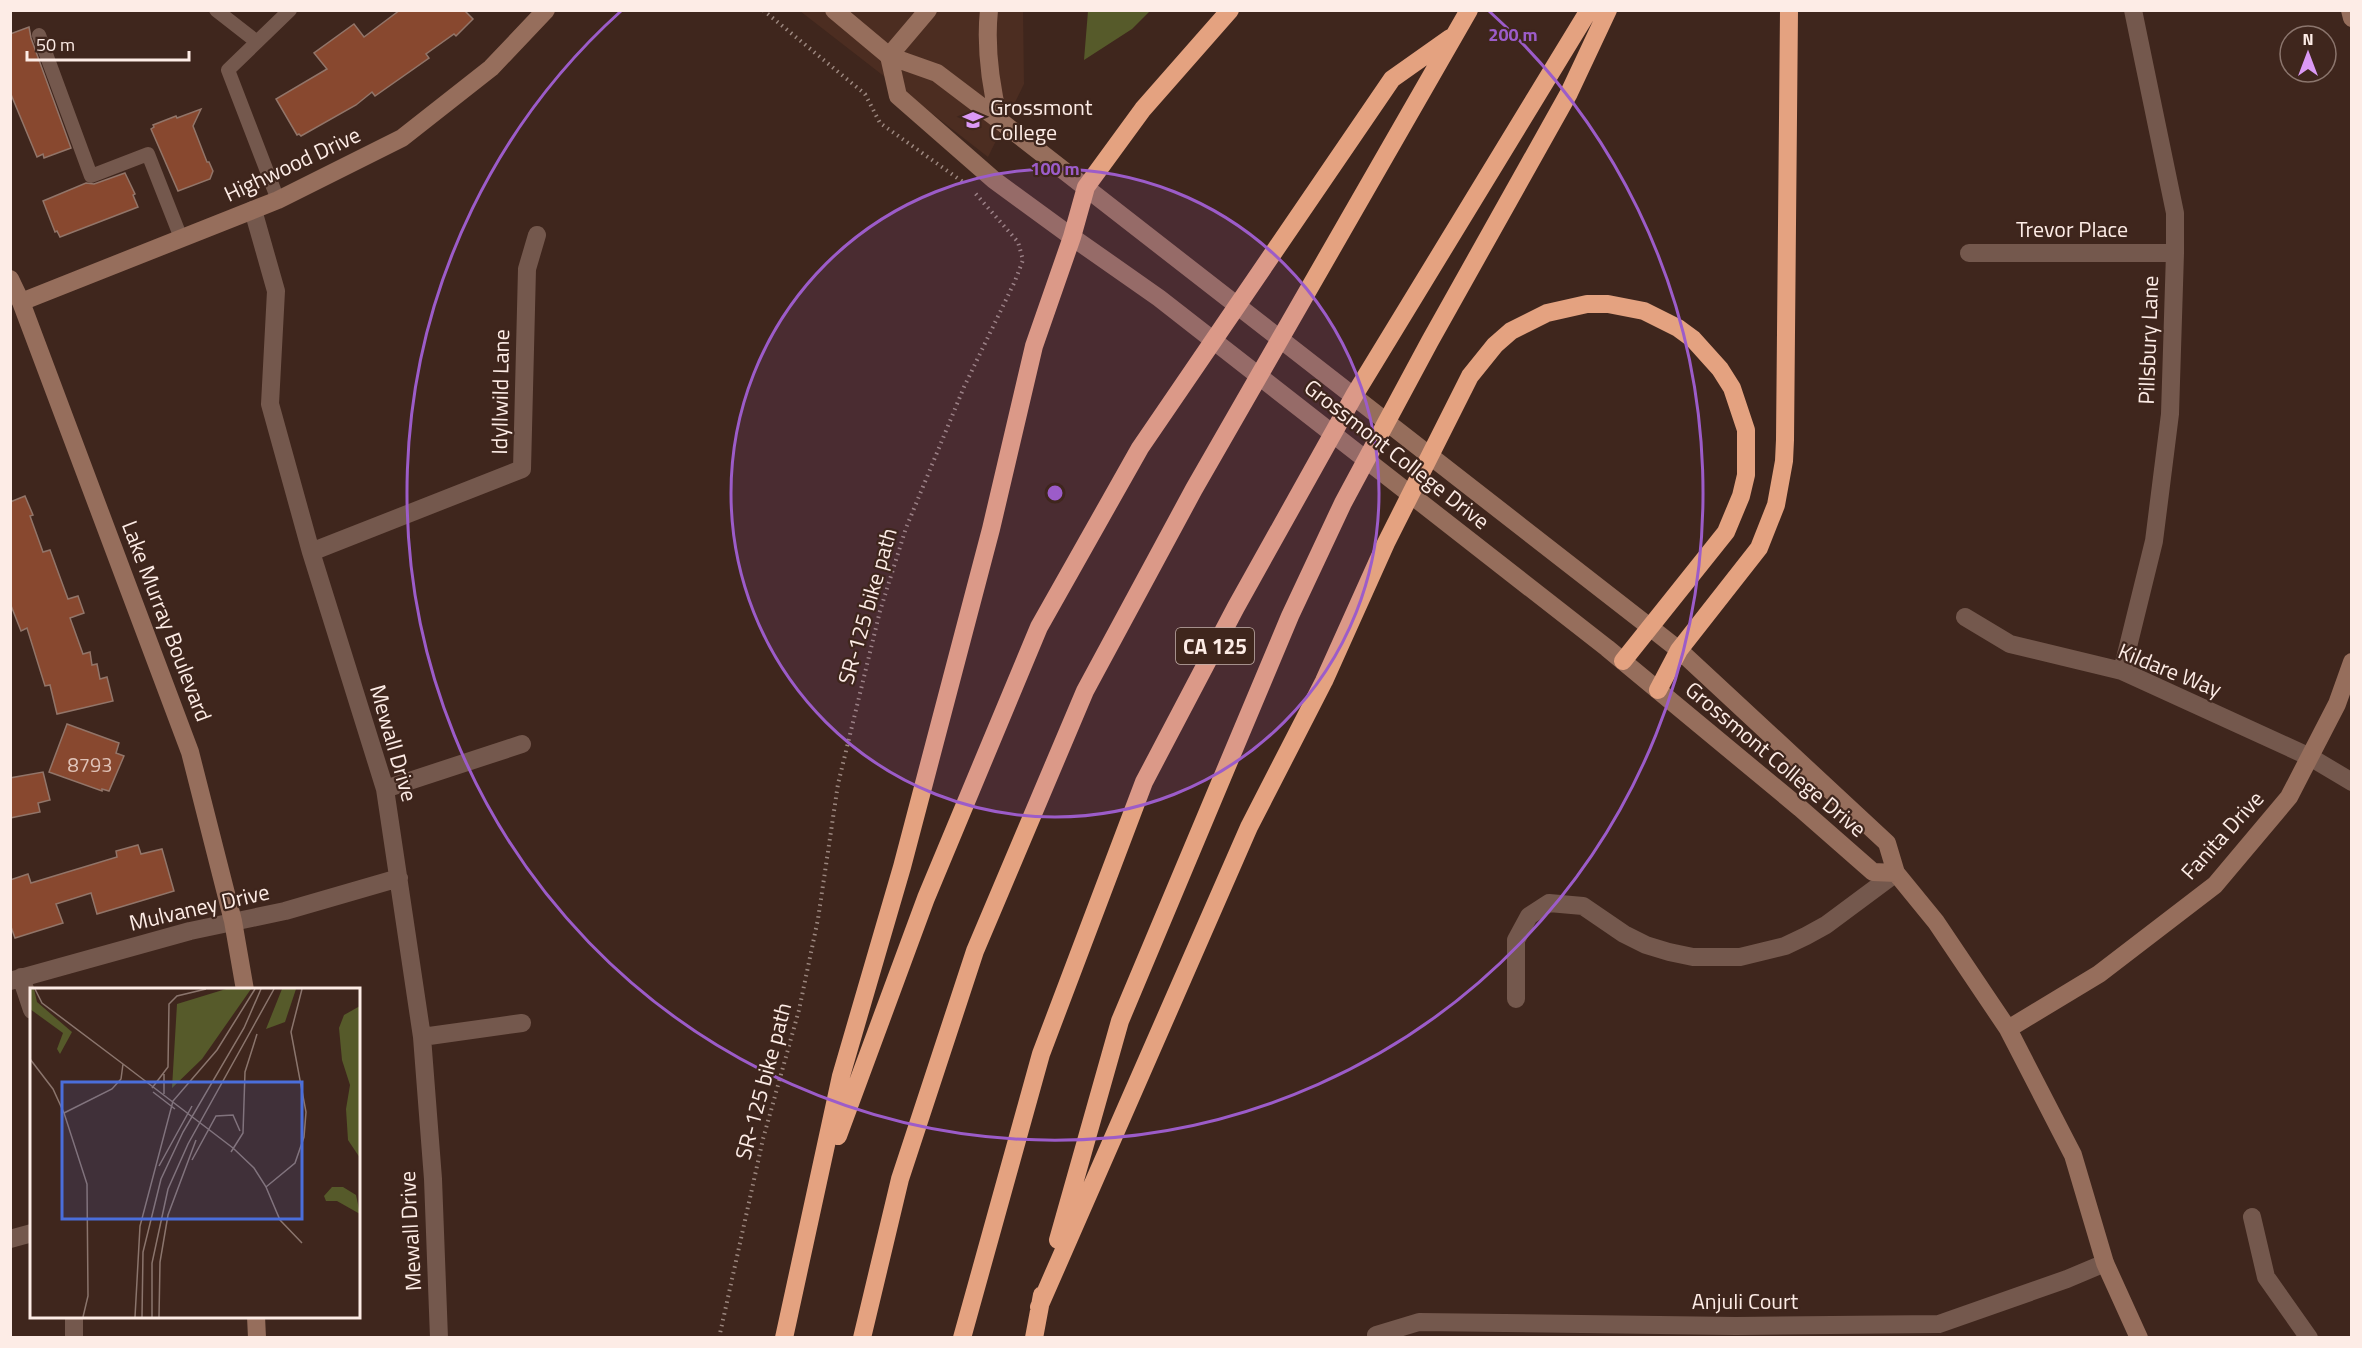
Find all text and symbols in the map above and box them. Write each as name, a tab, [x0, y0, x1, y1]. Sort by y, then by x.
text: 200 m	[1488, 21, 1538, 48]
scale bar	[27, 24, 189, 62]
north arrow	[2278, 24, 2338, 84]
text: N	[2302, 27, 2314, 51]
text: 50 m	[36, 31, 75, 58]
place label: Grossmont College	[990, 90, 1093, 149]
school or university icon: Grossmont College	[961, 108, 985, 132]
street label: Highwood Drive	[218, 117, 366, 211]
text: 100 m	[1030, 155, 1080, 182]
street label: Trevor Place	[2016, 212, 2128, 246]
street label: Pillsbury Lane	[2129, 275, 2167, 405]
street label: Idyllwild Lane	[482, 329, 518, 455]
street label: Grossmont College Drive	[1297, 371, 1497, 537]
centre of rings	[1045, 483, 1065, 503]
street label: Lake Murray Boulevard	[113, 516, 221, 726]
street label: SR-125 bike path	[828, 524, 906, 688]
road number: CA 125	[1176, 628, 1254, 664]
street label: Kildare Way	[2113, 634, 2227, 706]
street label: Grossmont College Drive	[1678, 673, 1874, 845]
street label: Mewall Drive	[361, 681, 427, 805]
house number: 8793	[68, 749, 112, 780]
street label: Fanita Drive	[2172, 783, 2272, 887]
street label: Mulvaney Drive	[126, 874, 272, 940]
inset map	[30, 988, 360, 1318]
street label: SR-125 bike path	[726, 999, 800, 1163]
street label: Mewall Drive	[390, 1170, 430, 1292]
street label: Anjuli Court	[1692, 1284, 1799, 1318]

